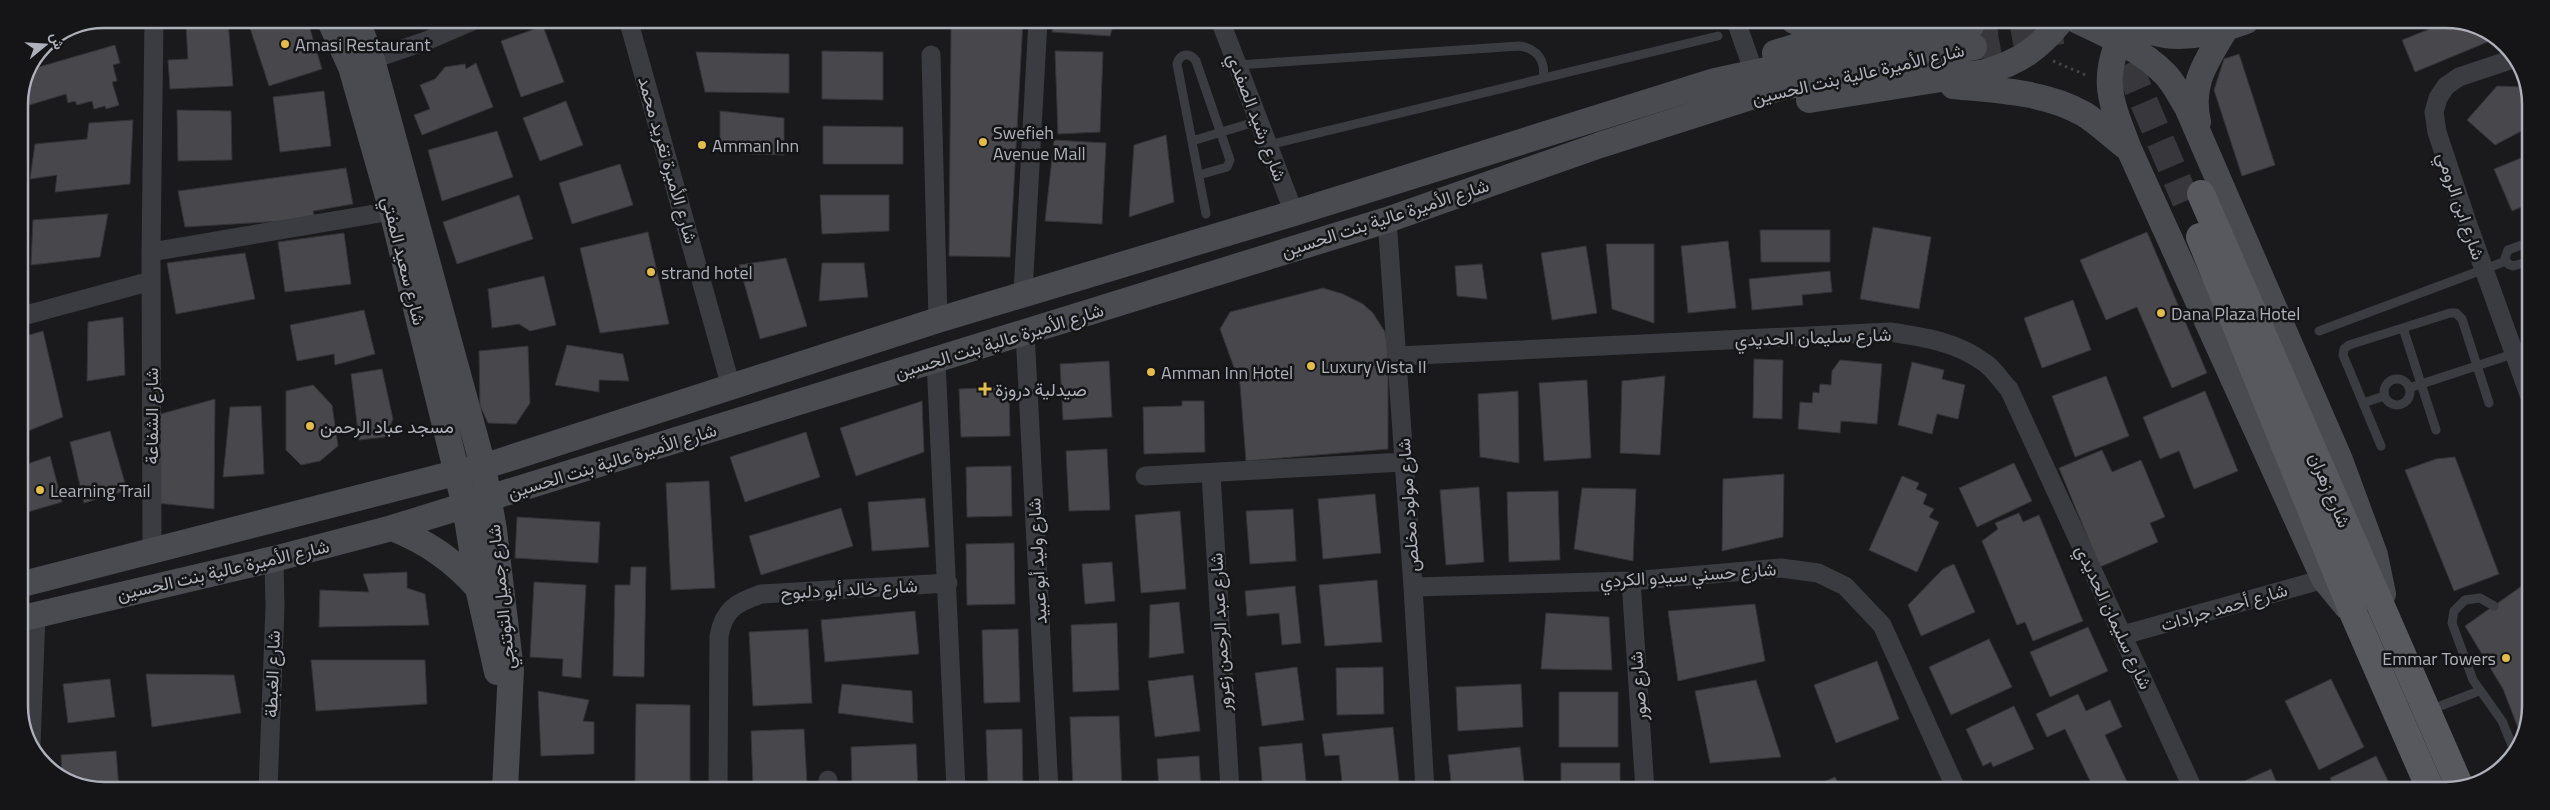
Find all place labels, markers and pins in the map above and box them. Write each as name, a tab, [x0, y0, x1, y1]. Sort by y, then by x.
place label: Amasi Restaurant	[295, 31, 431, 58]
marker: Amasi Restaurant	[279, 38, 291, 50]
place label: Swefieh Avenue Mall	[993, 119, 1086, 167]
place label: Amman Inn	[712, 132, 799, 159]
marker: Swefieh Avenue Mall	[977, 136, 989, 148]
marker: Amman Inn	[696, 139, 708, 151]
place label: strand hotel	[661, 259, 753, 286]
marker: strand hotel	[645, 266, 657, 278]
place label: Dana Plaza Hotel	[2171, 300, 2300, 327]
marker: Dana Plaza Hotel	[2155, 307, 2167, 319]
place label: Luxury Vista II	[1321, 353, 1427, 380]
place label: Amman Inn Hotel	[1161, 359, 1293, 386]
marker: Luxury Vista II	[1305, 360, 1317, 372]
marker: Amman Inn Hotel	[1145, 366, 1157, 378]
place label: صيدلية دروزة	[995, 376, 1087, 403]
marker: صيدلية دروزة	[979, 383, 991, 395]
place label: مسجد عباد الرحمن	[320, 413, 454, 440]
marker: مسجد عباد الرحمن	[304, 420, 316, 432]
place label: Learning Trail	[50, 477, 151, 504]
marker: Learning Trail	[34, 484, 46, 496]
place label: Emmar Towers	[2382, 645, 2496, 672]
marker: Emmar Towers	[2500, 652, 2512, 664]

